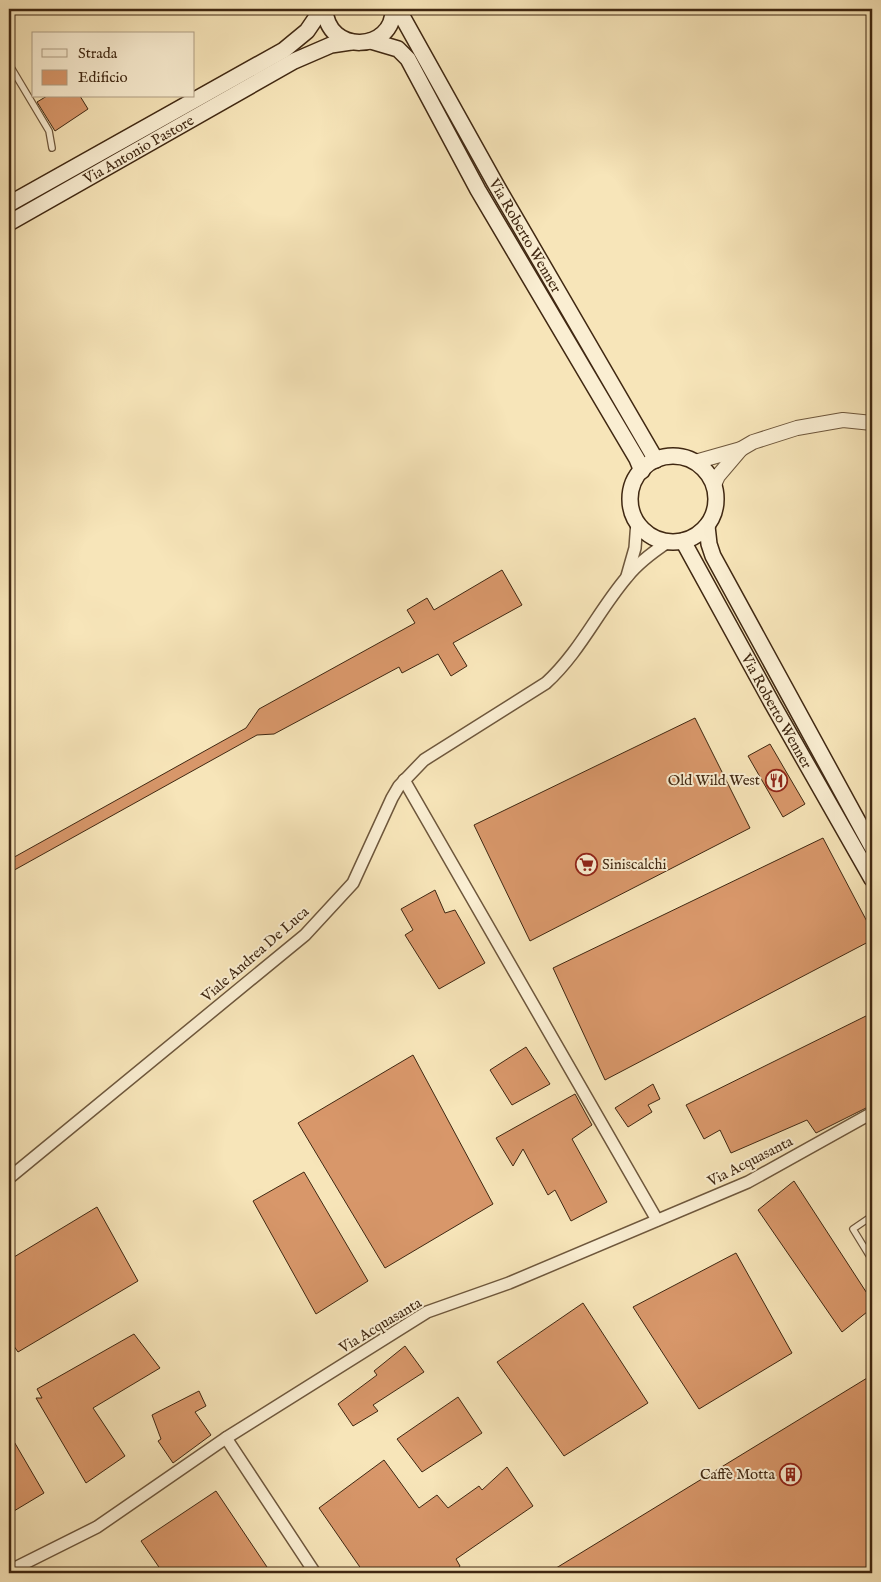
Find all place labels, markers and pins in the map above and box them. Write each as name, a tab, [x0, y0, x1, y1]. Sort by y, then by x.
restaurant icon: Old Wild West	[764, 768, 788, 792]
place label: Old Wild West	[668, 771, 760, 790]
supermarket icon: Siniscalchi	[574, 852, 598, 876]
place label: Siniscalchi	[602, 855, 666, 874]
building icon: Caffè Motta	[779, 1462, 803, 1486]
place label: Caffè Motta	[700, 1465, 776, 1484]

